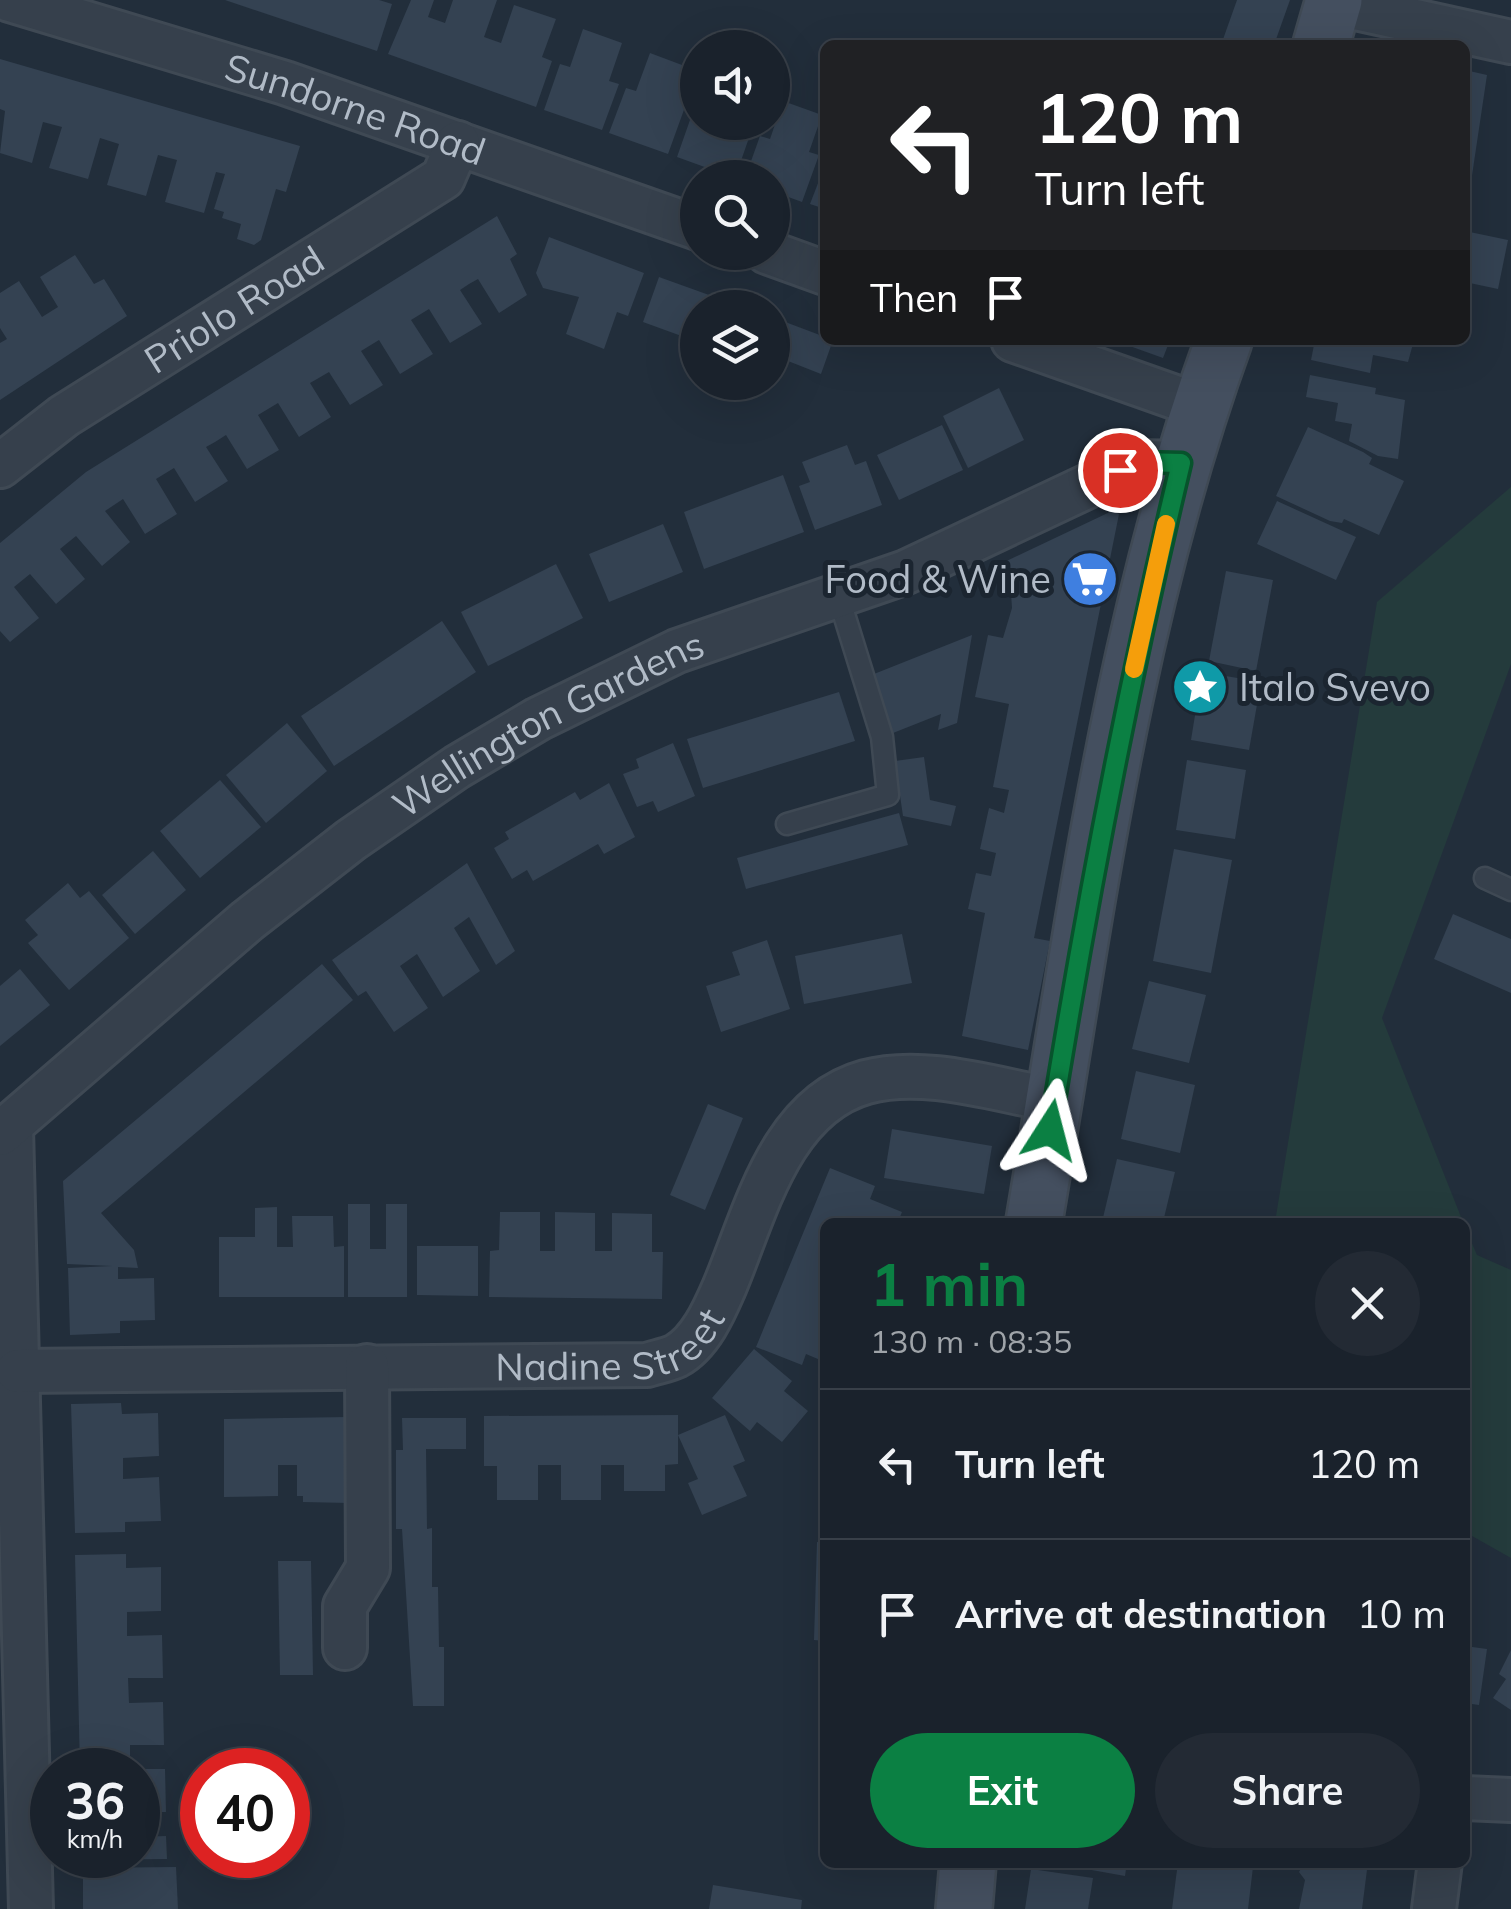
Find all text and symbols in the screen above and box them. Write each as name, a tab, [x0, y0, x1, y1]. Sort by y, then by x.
map controls	[680, 30, 790, 400]
button: sound	[680, 30, 790, 140]
street label: Sundorne Road	[219, 42, 492, 176]
text: 120 m	[1035, 73, 1243, 161]
icon: left	[870, 80, 1000, 210]
button: search	[680, 160, 790, 270]
text: Turn left	[1035, 160, 1204, 216]
street label: Priolo Road	[135, 235, 333, 383]
icon: arrive	[978, 270, 1033, 325]
text: Then	[870, 274, 958, 322]
button: layers	[680, 290, 790, 400]
pin	[1078, 428, 1163, 513]
icon: arrive	[1093, 443, 1148, 498]
supermarket icon: Food & Wine	[1060, 549, 1120, 609]
place label: Food & Wine	[825, 555, 1051, 603]
street label: Wellington Gardens	[383, 620, 710, 828]
place icon: Italo Svevo	[1170, 657, 1230, 717]
place label: Italo Svevo	[1239, 663, 1431, 711]
position arrow	[998, 1078, 1102, 1182]
text: 1 min	[870, 1246, 1028, 1321]
button: close	[1315, 1251, 1420, 1356]
street label: Nadine Street	[495, 1300, 735, 1390]
text: 130 m · 08:35	[870, 1321, 1072, 1361]
icon: left	[870, 1437, 925, 1492]
text: Turn left	[955, 1440, 1105, 1488]
text: 120 m	[1308, 1440, 1420, 1488]
icon: arrive	[870, 1587, 925, 1642]
text: Arrive at destination	[955, 1590, 1327, 1638]
text: 10 m	[1357, 1590, 1446, 1638]
button: Exit	[870, 1733, 1135, 1848]
button: Share	[1155, 1733, 1420, 1848]
speed limit sign: 40	[180, 1748, 310, 1878]
text: 36	[65, 1769, 125, 1832]
text: km/h	[67, 1823, 123, 1854]

